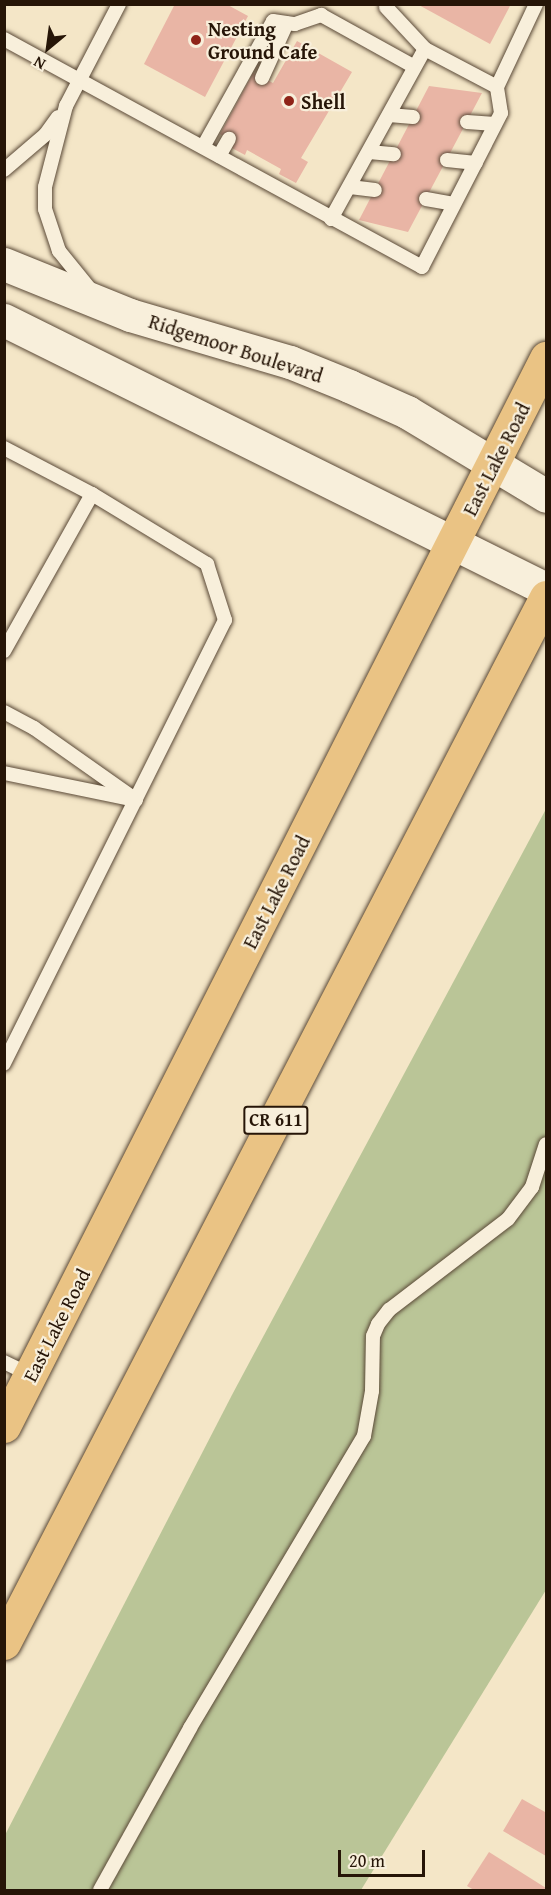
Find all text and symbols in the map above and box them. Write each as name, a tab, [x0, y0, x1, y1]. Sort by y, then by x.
place label: Nesting Ground Cafe	[208, 16, 317, 63]
north arrow	[18, 18, 78, 78]
marker: Nesting Ground Cafe	[189, 33, 203, 47]
text: N	[29, 51, 50, 77]
place label: Shell	[301, 89, 346, 113]
marker: Shell	[282, 94, 296, 108]
street label: Ridgemoor Boulevard	[146, 309, 326, 387]
street label: East Lake Road	[457, 399, 535, 519]
street label: East Lake Road	[237, 832, 315, 952]
road number: CR 611	[243, 1105, 309, 1135]
street label: East Lake Road	[17, 1265, 95, 1385]
scale bar	[341, 1838, 428, 1876]
text: 20 m	[349, 1847, 385, 1874]

